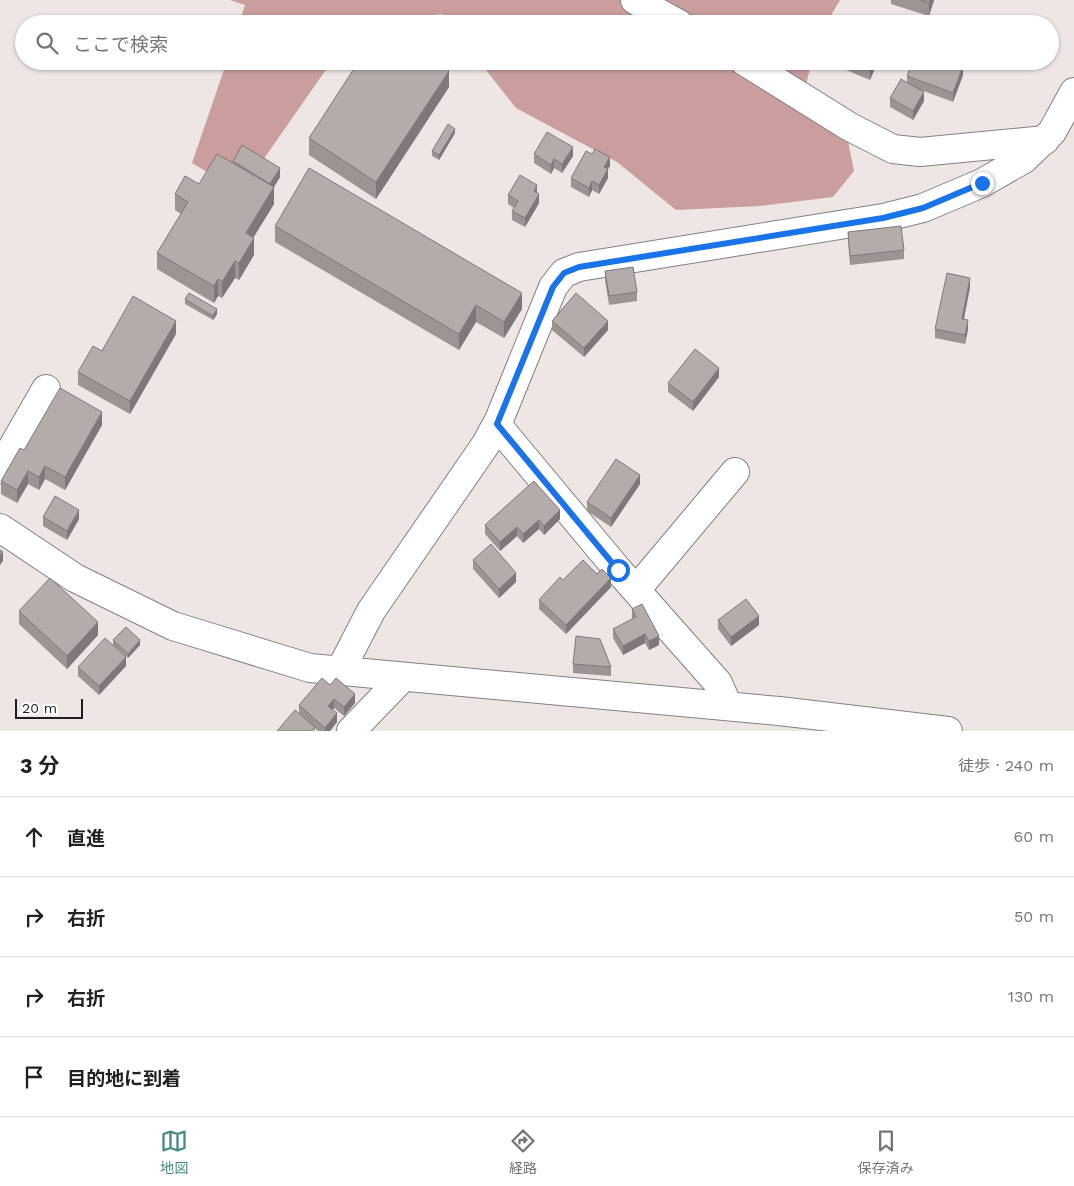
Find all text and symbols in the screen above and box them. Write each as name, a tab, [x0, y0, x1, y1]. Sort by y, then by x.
search box	[15, 15, 1059, 70]
icon: search	[33, 29, 61, 57]
text: ここで検索	[73, 33, 168, 56]
route end	[971, 172, 994, 195]
route start	[607, 559, 630, 582]
scale bar	[15, 696, 82, 719]
text: 20 m	[22, 700, 57, 716]
text: 3 分	[20, 753, 59, 778]
text: 徒歩 · 240 m	[958, 756, 1054, 775]
icon: ahead	[20, 823, 48, 851]
text: 直進	[67, 827, 105, 850]
text: 60 m	[1014, 827, 1054, 846]
icon: right	[20, 903, 48, 931]
text: 右折	[67, 907, 105, 930]
text: 50 m	[1014, 907, 1054, 926]
icon: right	[20, 983, 48, 1011]
text: 右折	[67, 987, 105, 1010]
text: 130 m	[1008, 987, 1054, 1006]
icon: arrive	[20, 1063, 48, 1091]
text: 目的地に到着	[67, 1067, 181, 1090]
tab: 地図	[160, 1127, 188, 1177]
tab: 経路	[509, 1127, 537, 1177]
tab: 保存済み	[858, 1127, 914, 1177]

